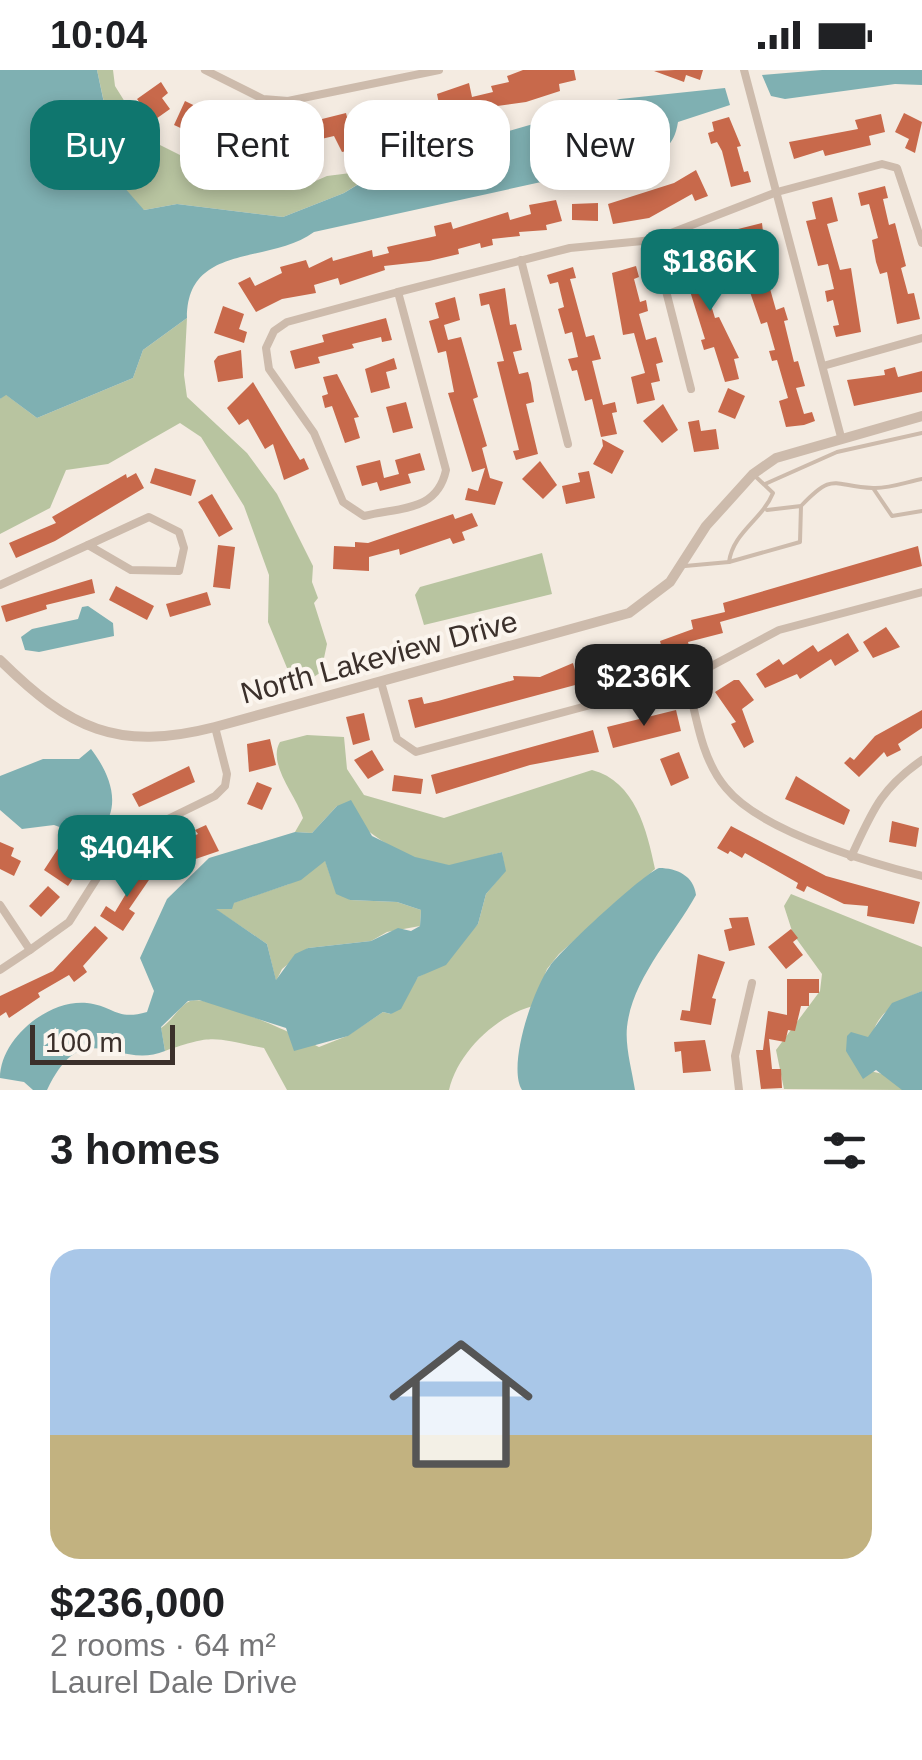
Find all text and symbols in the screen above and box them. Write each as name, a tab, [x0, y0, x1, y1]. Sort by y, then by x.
text: 10:04	[50, 14, 147, 56]
chip: Buy	[30, 100, 160, 190]
chip: Rent	[180, 100, 324, 190]
chip: Filters	[344, 100, 510, 190]
chip: New	[530, 100, 670, 190]
pin: $186K	[640, 229, 780, 314]
text: $186K	[663, 243, 757, 279]
street label: North Lakeview Drive	[237, 604, 521, 710]
pin: $236K	[574, 644, 714, 729]
text: $236K	[597, 658, 691, 694]
pin: $404K	[57, 815, 197, 900]
text: $404K	[80, 829, 174, 865]
scale bar	[30, 1020, 175, 1064]
text: 100 m	[45, 1027, 123, 1058]
icon: filters	[817, 1123, 872, 1178]
text: 3 homes	[50, 1126, 220, 1173]
icon: home	[371, 1314, 551, 1494]
text: $236,000	[50, 1579, 225, 1626]
text: 2 rooms · 64 m²	[50, 1627, 276, 1663]
text: Laurel Dale Drive	[50, 1664, 297, 1700]

